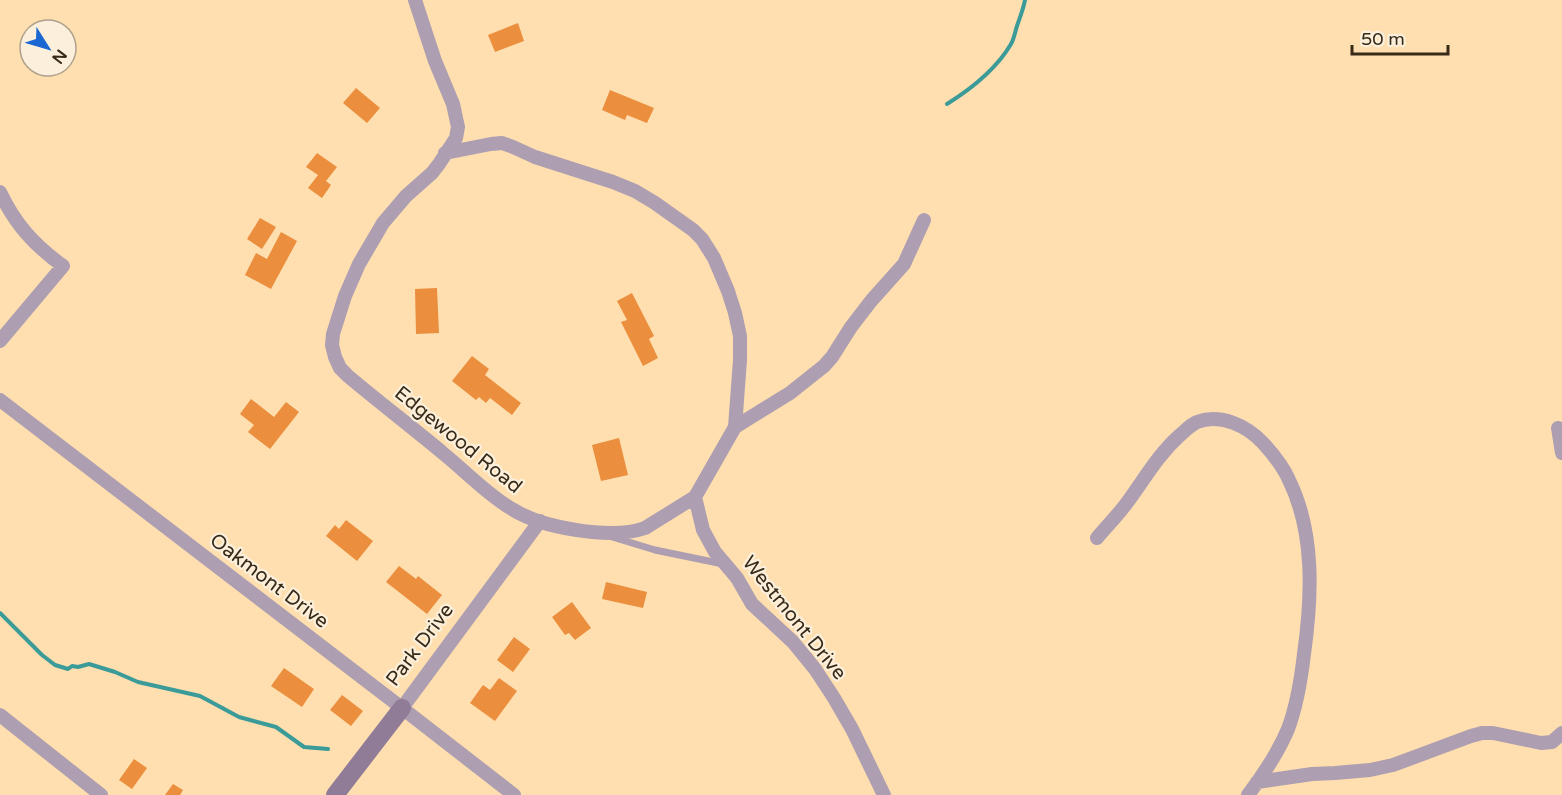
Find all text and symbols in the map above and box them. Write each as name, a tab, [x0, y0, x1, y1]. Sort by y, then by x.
north arrow	[18, 18, 78, 78]
scale bar	[1352, 18, 1448, 56]
text: 50 m	[1361, 28, 1405, 50]
text: N	[47, 45, 71, 68]
street label: Edgewood Road	[389, 381, 527, 499]
street label: Oakmont Drive	[205, 528, 333, 634]
street label: Westmont Drive	[737, 551, 851, 685]
street label: Park Drive	[381, 599, 459, 691]

